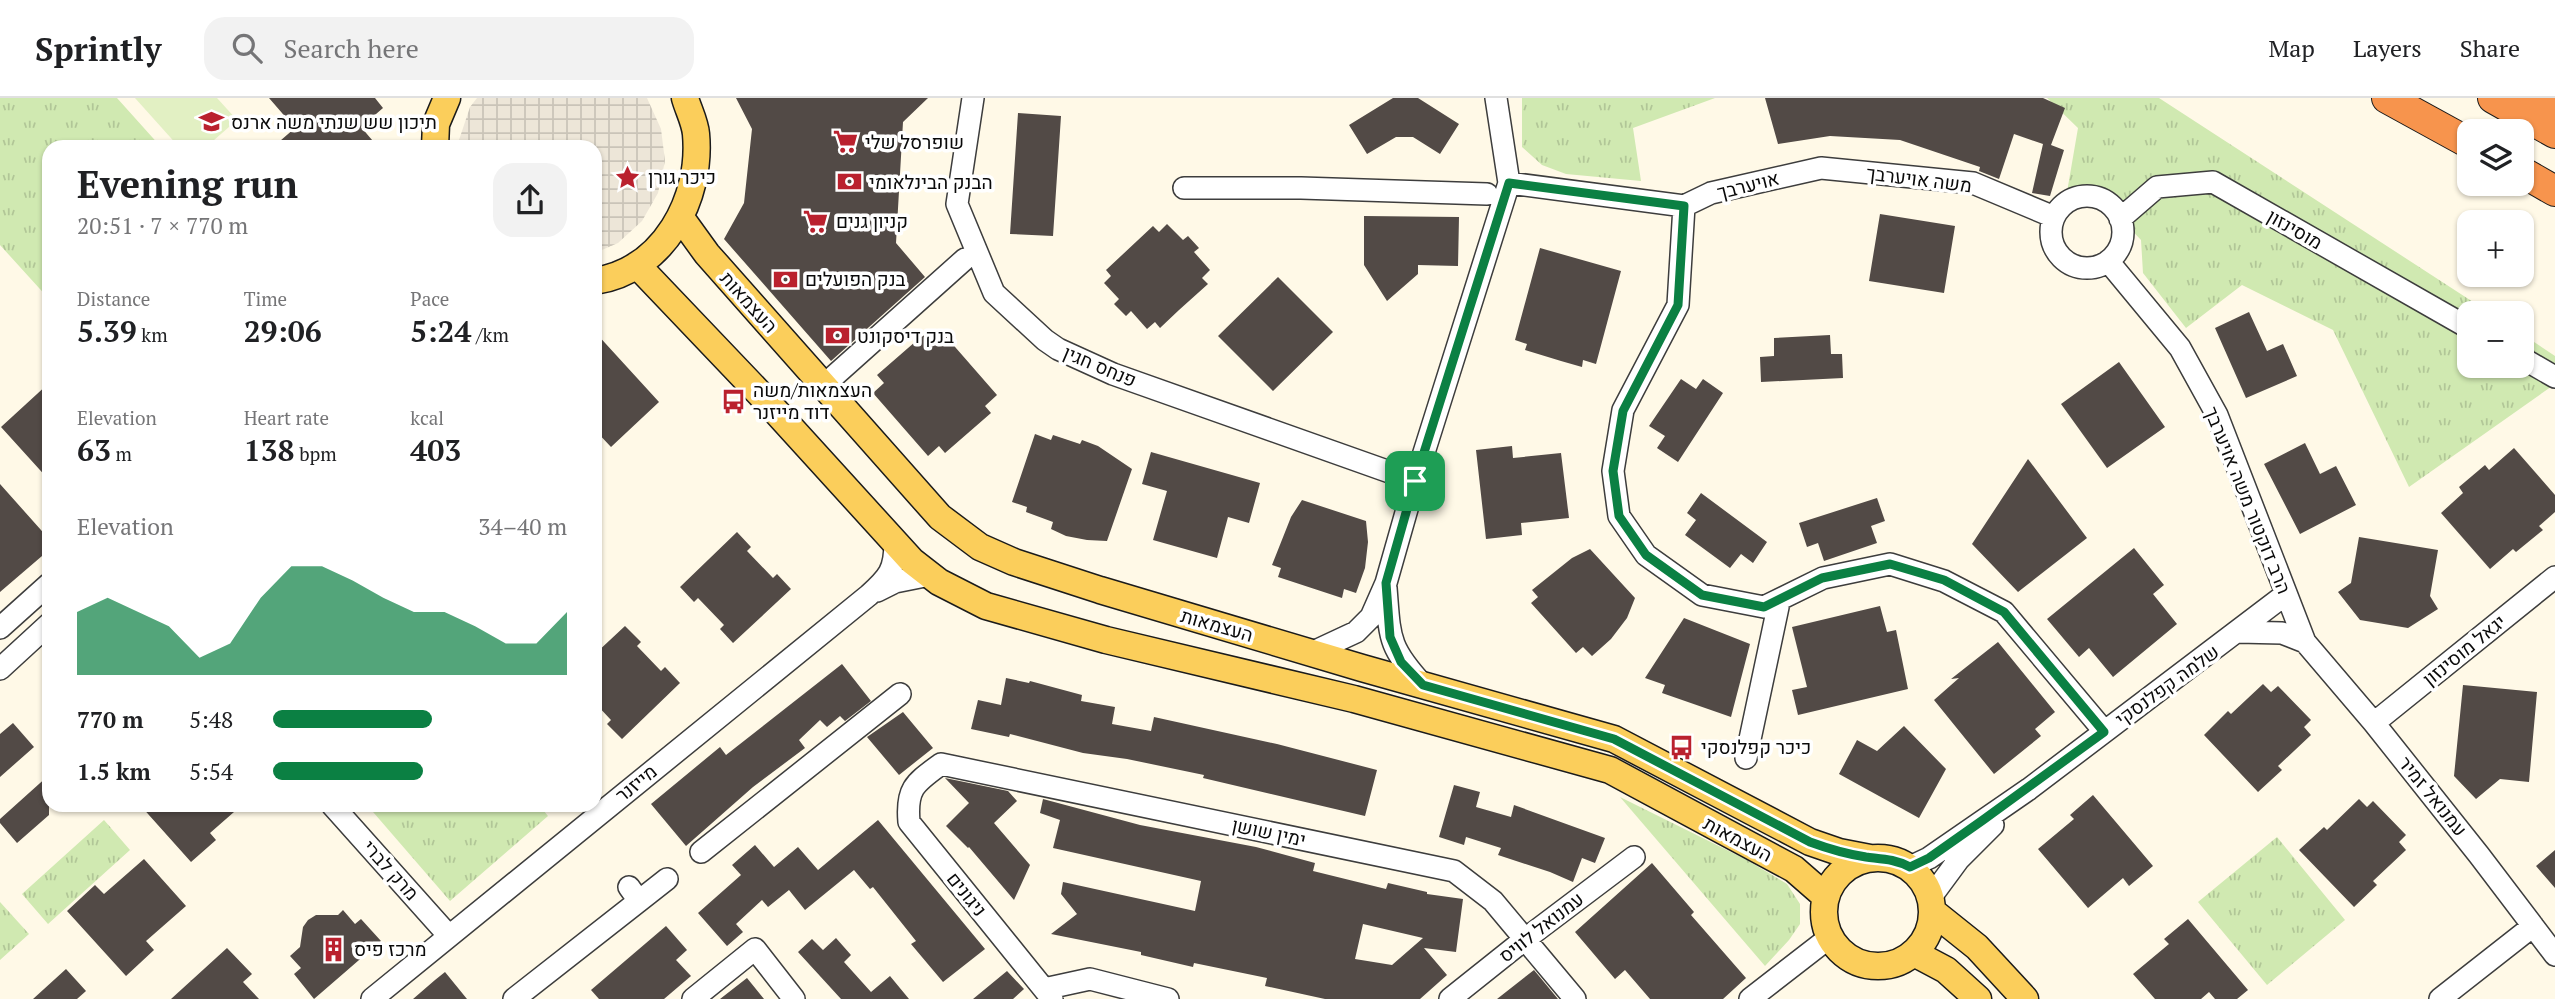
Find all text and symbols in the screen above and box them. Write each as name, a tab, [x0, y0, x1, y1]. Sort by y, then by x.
search box	[204, 17, 694, 80]
text: Sprintly	[35, 27, 162, 70]
icon: search	[228, 29, 266, 67]
text: Search here	[284, 31, 419, 65]
text: Map	[2268, 32, 2315, 64]
text: Layers	[2353, 32, 2422, 64]
text: Share	[2460, 32, 2520, 64]
school or university icon: תיכון שש שנתי משה ארנס	[197, 108, 225, 136]
place label: תיכון שש שנתי משה ארנס	[231, 109, 437, 134]
map controls	[2457, 119, 2534, 378]
button: layers	[2457, 119, 2534, 196]
supermarket icon: שופרסל שלי	[831, 128, 859, 156]
place label: שופרסל שלי	[865, 129, 964, 154]
text: Evening run	[77, 159, 298, 209]
street label: משה אויערבך	[1865, 160, 1973, 197]
button: share	[493, 163, 567, 237]
place icon: כיכר גורן	[614, 163, 642, 191]
place label: כיכר גורן	[648, 164, 716, 189]
street label: אויערבך	[1714, 165, 1782, 204]
bank icon: הבנק הבינלאומי	[835, 168, 863, 196]
place label: הבנק הבינלאומי	[869, 169, 993, 194]
street label: מוסינזון	[2263, 203, 2328, 254]
supermarket icon: קניון גנים	[802, 207, 830, 235]
place label: קניון גנים	[836, 208, 908, 233]
text: 20:51 · 7 × 770 m	[77, 210, 248, 241]
button: +	[2457, 210, 2534, 287]
bank icon: בנק הפועלים	[771, 265, 799, 293]
street label: העצמאות	[715, 266, 784, 338]
place label: בנק הפועלים	[805, 266, 906, 291]
text: Distance	[77, 286, 150, 311]
text: Time	[244, 286, 287, 311]
text: Pace	[410, 286, 449, 311]
button: −	[2457, 301, 2534, 378]
text: 5.39	[77, 311, 137, 351]
text: 29:06	[244, 311, 322, 351]
text: 5:24	[410, 311, 471, 351]
text: km	[137, 322, 168, 347]
text: /km	[471, 322, 509, 347]
bank icon: בנק דיסקונט	[823, 322, 851, 350]
place label: בנק דיסקונט	[857, 323, 954, 348]
street label: פנחס חגין	[1060, 339, 1141, 392]
place label: העצמאות/משה דוד מייזנר	[753, 377, 872, 424]
bus stop icon: העצמאות/משה דוד מייזנר	[719, 387, 747, 415]
street label: הרב דוקטור משה אויערבך	[2199, 402, 2297, 597]
text: Elevation	[77, 405, 157, 430]
text: Heart rate	[244, 405, 329, 430]
text: kcal	[410, 405, 444, 430]
text: 63	[77, 430, 111, 470]
text: 138	[244, 430, 295, 470]
text: 403	[410, 430, 461, 470]
text: m	[111, 441, 132, 466]
text: bpm	[295, 441, 337, 466]
pin	[1385, 451, 1445, 511]
icon: arrive	[1396, 462, 1434, 500]
text: Elevation	[77, 511, 174, 542]
text: 34–40 m	[478, 511, 567, 542]
street label: העצמאות	[1178, 602, 1256, 647]
street label: יגאל מוסינזון	[2417, 608, 2510, 691]
street label: שלמה קפלנסקי	[2110, 638, 2224, 731]
text: 770 m	[77, 704, 143, 735]
text: 5:48	[189, 704, 233, 735]
bus stop icon: כיכר קפלנסקי	[1667, 733, 1695, 761]
place label: כיכר קפלנסקי	[1701, 734, 1811, 759]
street label: עמנואל זמיר	[2393, 751, 2473, 841]
text: 1.5 km	[77, 756, 151, 787]
text: 5:54	[189, 756, 233, 787]
street label: מייזנר	[610, 758, 662, 807]
street label: העצמאות	[1700, 810, 1777, 867]
street label: ימין שושן	[1230, 812, 1308, 852]
street label: מרק לברי	[358, 834, 425, 905]
street label: ניגונים	[942, 866, 993, 921]
street label: עמנואל לוויס	[1493, 886, 1588, 968]
building icon: מרכז פיס	[320, 935, 348, 963]
place label: מרכז פיס	[354, 936, 427, 961]

